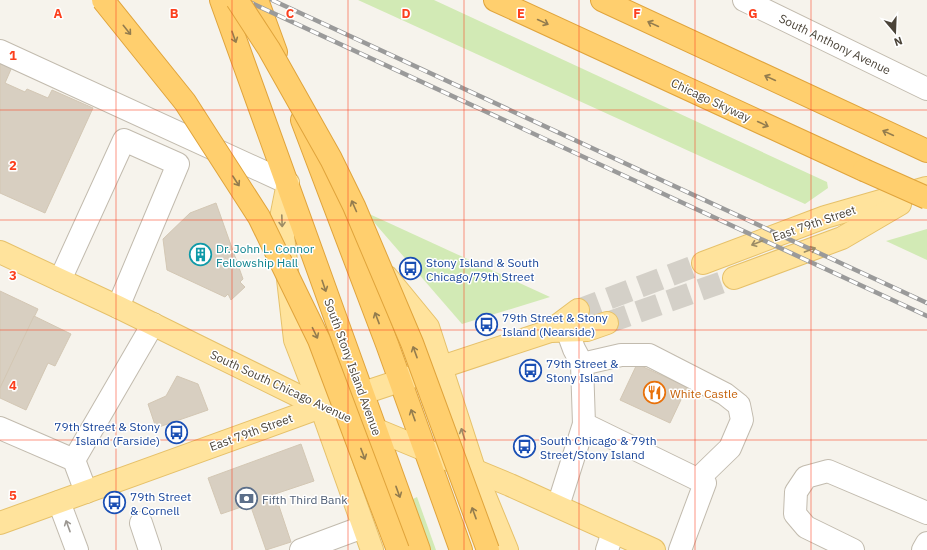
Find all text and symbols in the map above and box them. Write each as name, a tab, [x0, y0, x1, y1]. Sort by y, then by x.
text: A	[54, 5, 63, 22]
text: B	[170, 5, 179, 22]
text: C	[286, 5, 295, 22]
text: D	[401, 5, 411, 22]
text: E	[517, 5, 525, 22]
text: F	[633, 5, 641, 22]
text: G	[748, 5, 758, 22]
street label: South Anthony Avenue	[777, 10, 894, 78]
north arrow	[875, 12, 915, 52]
one-way arrow	[537, 19, 549, 26]
one-way arrow	[647, 20, 659, 27]
one-way arrow	[123, 25, 132, 36]
one-way arrow	[231, 30, 239, 42]
text: N	[892, 34, 904, 49]
text: 1	[9, 47, 17, 64]
one-way arrow	[765, 74, 777, 81]
street label: Chicago Skyway	[669, 75, 753, 125]
one-way arrow	[757, 121, 769, 128]
one-way arrow	[883, 129, 895, 136]
text: 2	[9, 157, 17, 174]
one-way arrow	[232, 175, 240, 187]
one-way arrow	[350, 201, 357, 213]
street label: East 79th Street	[770, 202, 858, 244]
one-way arrow	[278, 214, 286, 227]
one-way arrow	[750, 240, 763, 247]
place label: Dr. John L. Connor Fellowship Hall	[216, 241, 315, 270]
building icon: Dr. John L. Connor Fellowship Hall	[187, 242, 213, 268]
one-way arrow	[803, 245, 815, 253]
place label: Stony Island & South Chicago/79th Street	[426, 255, 539, 284]
bus stop icon: Stony Island & South Chicago/79th Street	[397, 256, 423, 282]
text: 3	[9, 267, 17, 284]
one-way arrow	[321, 279, 328, 292]
street label: South Stony Island Avenue	[321, 296, 385, 438]
place label: 79th Street & Stony Island (Nearside)	[502, 310, 608, 339]
bus stop icon: 79th Street & Stony Island (Nearside)	[474, 311, 500, 337]
one-way arrow	[373, 312, 381, 324]
one-way arrow	[312, 327, 320, 339]
one-way arrow	[411, 346, 419, 358]
street label: South South Chicago Avenue	[208, 347, 354, 426]
place label: 79th Street & Stony Island	[546, 356, 619, 385]
bus stop icon: 79th Street & Stony Island	[518, 357, 544, 383]
text: 4	[9, 377, 17, 394]
restaurant icon: White Castle	[641, 380, 667, 406]
place label: White Castle	[670, 386, 738, 401]
street label: East 79th Street	[207, 410, 295, 454]
one-way arrow	[409, 410, 417, 422]
place label: 79th Street & Stony Island (Farside)	[54, 419, 160, 448]
bus stop icon: 79th Street & Stony Island (Farside)	[163, 420, 189, 446]
one-way arrow	[459, 429, 467, 441]
place label: South Chicago & 79th Street/Stony Island	[540, 433, 657, 462]
bus stop icon: South Chicago & 79th Street/Stony Island	[512, 434, 538, 460]
one-way arrow	[359, 448, 367, 460]
bank icon: Fifth Third Bank	[233, 486, 259, 512]
one-way arrow	[395, 486, 402, 499]
text: 5	[9, 487, 17, 504]
place label: 79th Street & Cornell	[130, 489, 191, 518]
bus stop icon: 79th Street & Cornell	[102, 490, 128, 516]
place label: Fifth Third Bank	[262, 492, 348, 507]
one-way arrow	[470, 508, 478, 520]
one-way arrow	[63, 520, 71, 532]

